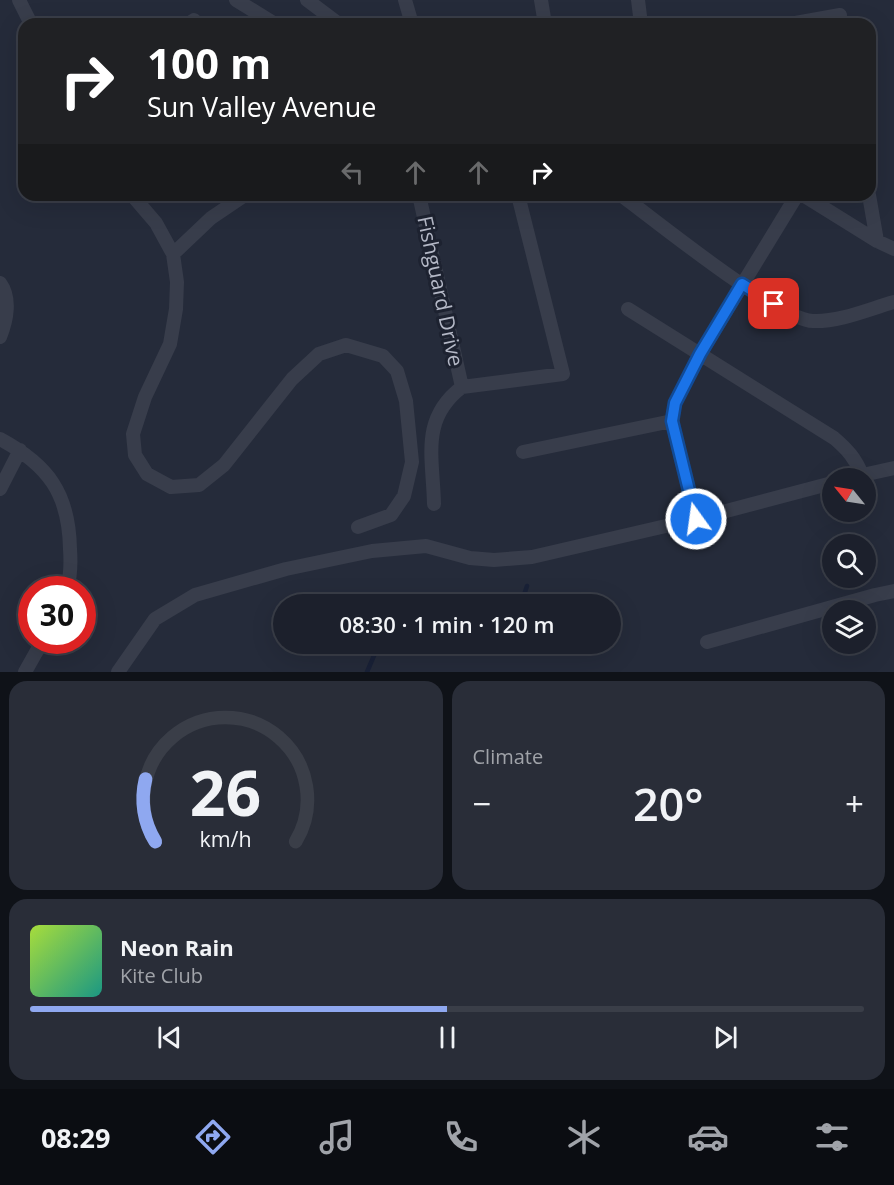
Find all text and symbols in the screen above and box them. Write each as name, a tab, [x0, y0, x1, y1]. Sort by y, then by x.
text: 100 m	[147, 34, 271, 91]
icon: right	[48, 42, 126, 120]
text: Sun Valley Avenue	[147, 88, 376, 125]
icon: left	[336, 156, 369, 189]
icon: ahead	[399, 156, 432, 189]
icon: ahead	[462, 156, 495, 189]
icon: right	[525, 156, 558, 189]
street label: Fishguard Drive	[411, 213, 471, 369]
pin	[748, 278, 799, 329]
icon: arrive	[757, 287, 790, 320]
north arrow	[822, 468, 876, 522]
map controls	[822, 468, 876, 654]
position arrow	[664, 487, 728, 551]
button: search	[822, 534, 876, 588]
speed limit sign: 30	[18, 576, 96, 654]
button: layers	[822, 600, 876, 654]
text: 08:30 · 1 min · 120 m	[339, 609, 555, 639]
text: Climate	[473, 743, 543, 770]
text: 26	[190, 749, 261, 834]
text: 20°	[633, 773, 704, 834]
text: −	[473, 781, 491, 826]
text: +	[845, 781, 864, 826]
text: km/h	[200, 825, 252, 854]
text: Neon Rain	[120, 932, 234, 962]
text: Kite Club	[120, 962, 203, 989]
icon: previous	[153, 1021, 186, 1054]
icon: pause	[431, 1021, 464, 1054]
icon: next	[709, 1021, 742, 1054]
icon: directions	[192, 1116, 234, 1158]
icon: music	[316, 1116, 358, 1158]
icon: phone	[440, 1116, 482, 1158]
icon: climate	[563, 1116, 605, 1158]
icon: car	[687, 1116, 729, 1158]
icon: filters	[811, 1116, 853, 1158]
text: 08:29	[41, 1119, 110, 1156]

